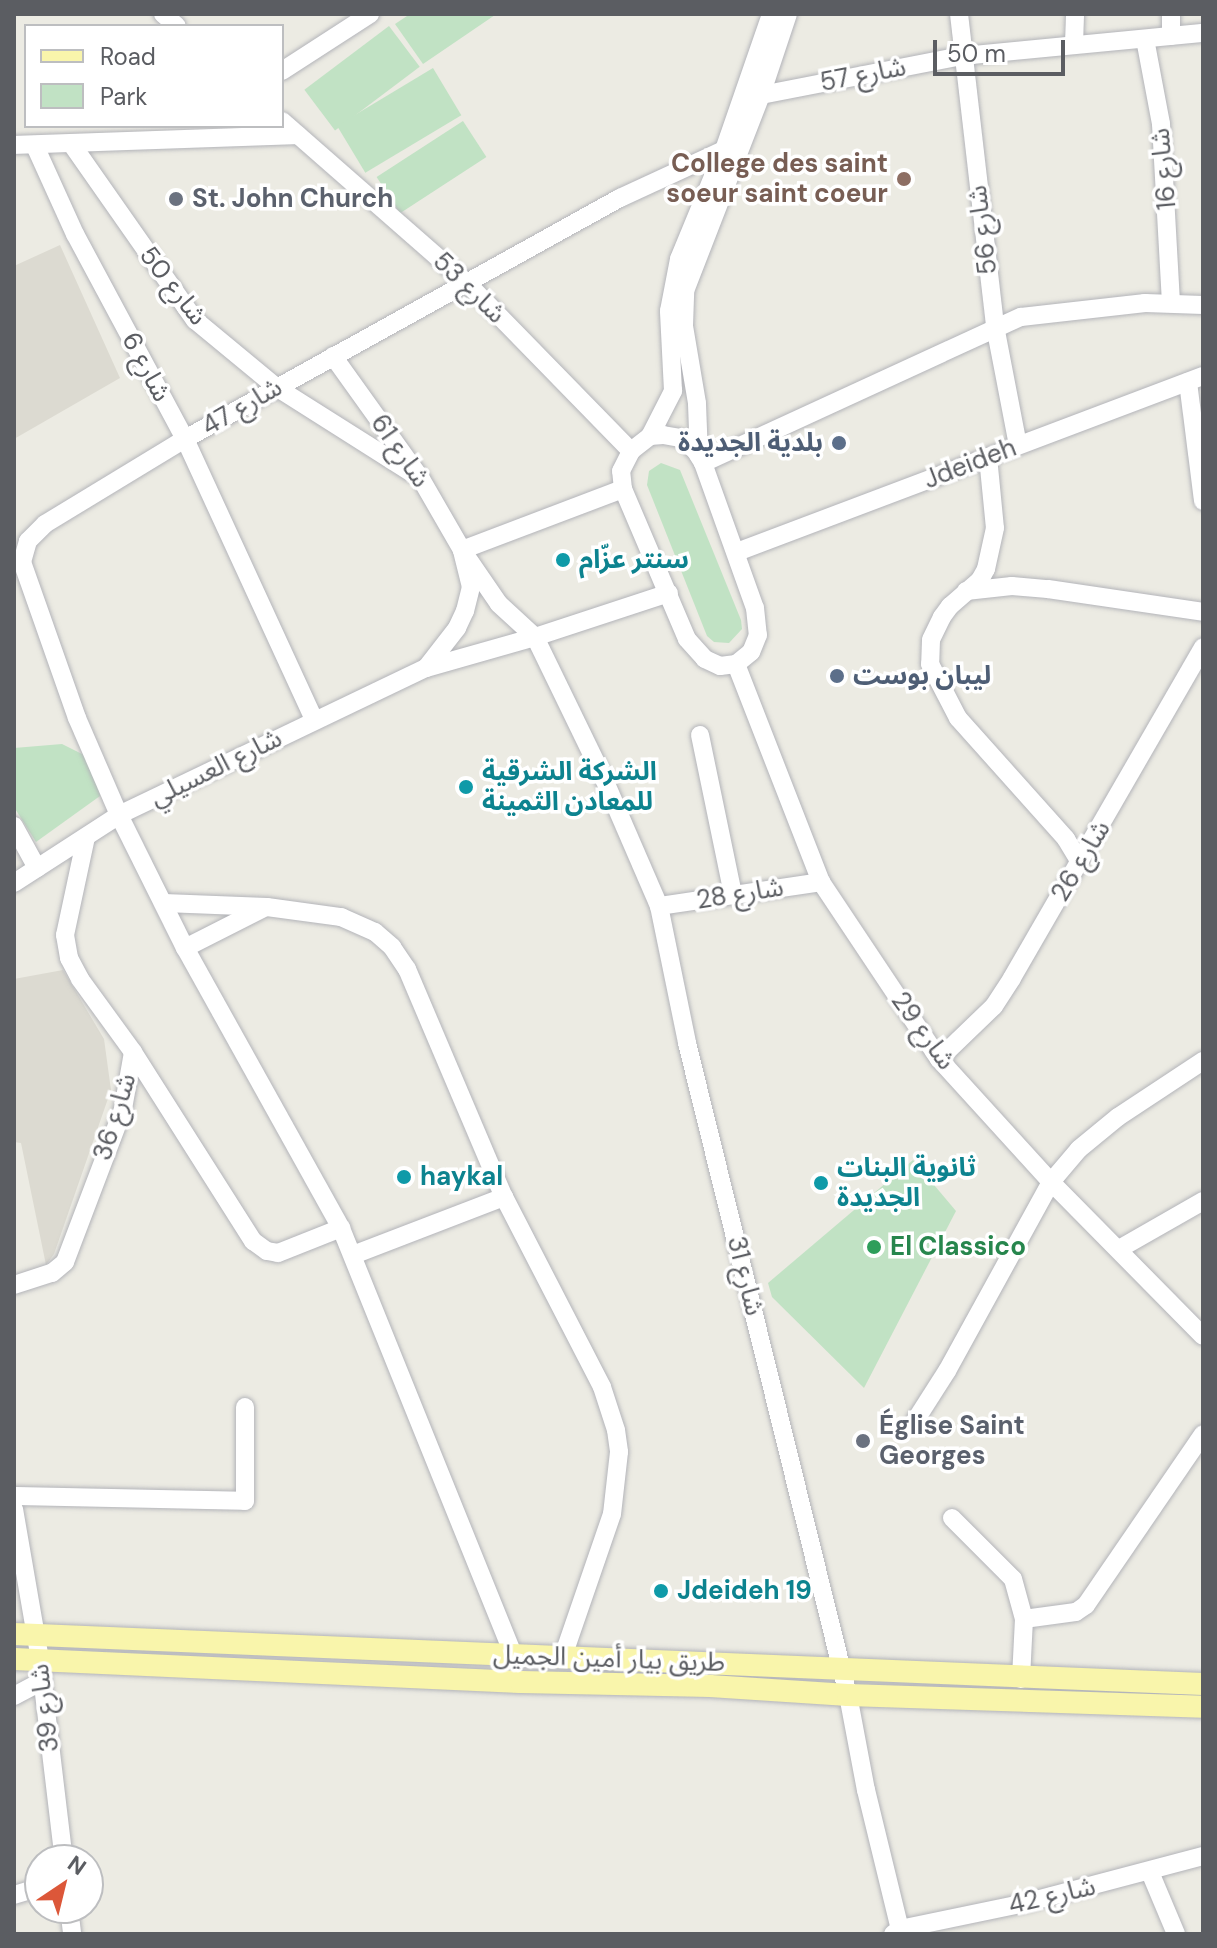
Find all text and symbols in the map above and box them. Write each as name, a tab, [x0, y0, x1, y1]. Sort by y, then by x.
legend	[24, 24, 284, 128]
scale bar	[937, 24, 1069, 74]
text: 50 m	[947, 38, 1006, 69]
text: Road	[100, 41, 156, 72]
street label: شارع 57	[817, 51, 909, 99]
text: Park	[100, 81, 147, 112]
street label: شارع 16	[1145, 127, 1183, 211]
place label: College des saint soeur saint coeur	[666, 148, 888, 210]
marker: College des saint soeur saint coeur	[895, 170, 913, 188]
place label: St. John Church	[192, 183, 393, 215]
street label: شارع 56	[962, 184, 1004, 276]
marker: St. John Church	[167, 190, 185, 208]
street label: شارع 50	[133, 240, 213, 332]
street label: شارع 53	[426, 246, 512, 330]
street label: شارع 6	[115, 327, 177, 407]
street label: شارع 47	[196, 372, 288, 442]
street label: شارع 61	[364, 408, 436, 494]
place label: بلدية الجديدة	[678, 427, 823, 459]
street label: Jdeideh	[919, 432, 1021, 496]
marker: بلدية الجديدة	[830, 434, 848, 452]
place label: سنتر عزّام	[579, 544, 689, 576]
marker: سنتر عزّام	[554, 551, 572, 569]
place label: ليبان بوست	[853, 660, 991, 692]
marker: ليبان بوست	[828, 667, 846, 685]
street label: شارع العسيلي	[145, 723, 287, 813]
place label: الشركة الشرقية للمعادن الثمينة	[482, 756, 657, 818]
marker: الشركة الشرقية للمعادن الثمينة	[457, 778, 475, 796]
street label: شارع 26	[1045, 815, 1117, 907]
street label: شارع 28	[694, 872, 786, 916]
street label: شارع 29	[884, 986, 962, 1076]
street label: شارع 36	[87, 1070, 143, 1164]
place label: ثانوية البنات الجديدة	[837, 1152, 976, 1214]
place label: haykal	[420, 1161, 503, 1193]
marker: haykal	[395, 1168, 413, 1186]
marker: ثانوية البنات الجديدة	[812, 1174, 830, 1192]
place label: El Classico	[890, 1231, 1026, 1263]
street label: شارع 31	[720, 1233, 770, 1319]
marker: El Classico	[865, 1238, 883, 1256]
place label: Église Saint Georges	[879, 1410, 1025, 1472]
marker: Église Saint Georges	[854, 1432, 872, 1450]
place label: Jdeideh 19	[677, 1575, 812, 1607]
marker: Jdeideh 19	[652, 1582, 670, 1600]
street label: طريق بيار أمين الجميل	[492, 1639, 726, 1679]
street label: شارع 39	[24, 1662, 66, 1754]
north arrow	[24, 1844, 104, 1924]
text: N	[62, 1849, 92, 1882]
street label: شارع 42	[1005, 1871, 1099, 1921]

